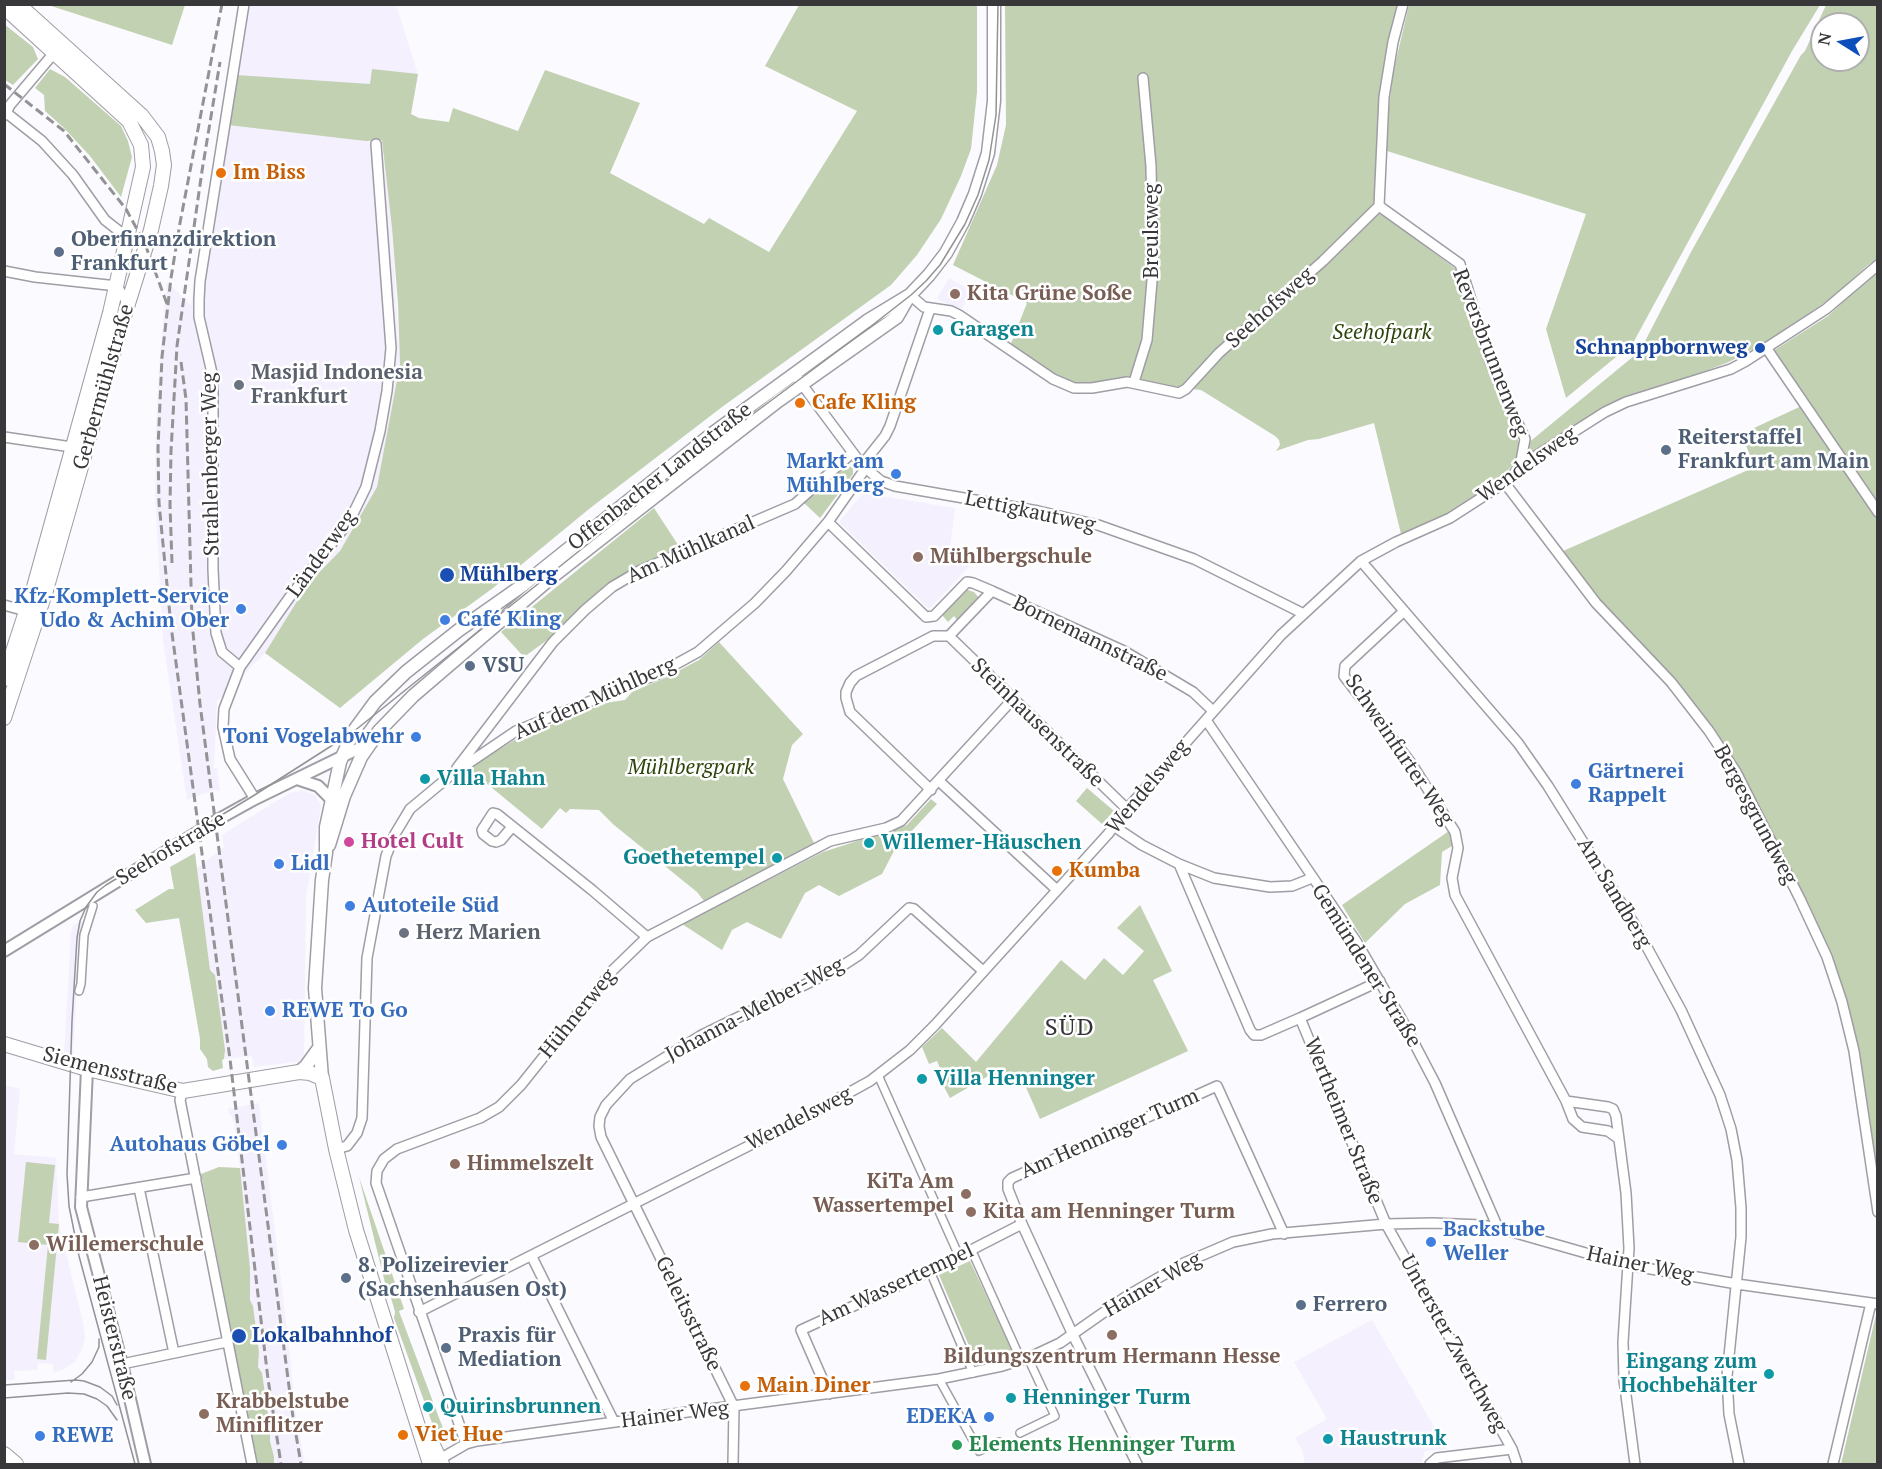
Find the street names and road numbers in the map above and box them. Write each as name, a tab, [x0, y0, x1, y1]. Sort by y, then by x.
street label: Breulsweg	[1139, 183, 1165, 279]
street label: Seehofsweg	[1221, 262, 1319, 354]
street label: Reversbrunnenweg	[1446, 266, 1534, 440]
street label: Gerbermühlstraße	[68, 301, 140, 473]
street label: Strahlenberger Weg	[197, 372, 225, 556]
street label: Offenbacher Landstraße	[563, 397, 757, 557]
street label: Wendelsweg	[1472, 422, 1582, 508]
street label: Lettigkautweg	[962, 486, 1098, 538]
street label: Länderweg	[282, 505, 362, 603]
street label: Am Mühlkanal	[623, 511, 759, 589]
street label: Bornemannstraße	[1009, 591, 1171, 687]
street label: Auf dem Mühlberg	[510, 652, 680, 746]
street label: Steinhausenstraße	[965, 653, 1109, 793]
street label: Schweinfurter Weg	[1339, 670, 1459, 830]
street label: Wendelsweg	[1101, 735, 1195, 839]
street label: Bergesgrundweg	[1708, 741, 1802, 889]
street label: Seehofstraße	[112, 807, 230, 891]
street label: Am Sandberg	[1571, 833, 1657, 953]
street label: Gemündener Straße	[1306, 880, 1426, 1052]
street label: Johanna-Melber-Weg	[662, 952, 848, 1068]
street label: Hühnerweg	[534, 964, 622, 1064]
street label: Wertheimer Straße	[1298, 1034, 1388, 1208]
street label: Siemensstraße	[40, 1042, 180, 1100]
street label: Wendelsweg	[742, 1082, 856, 1156]
street label: Am Henninger Turm	[1017, 1083, 1203, 1185]
street label: Am Wassertempel	[814, 1238, 978, 1332]
street label: Hainer Weg	[1584, 1241, 1696, 1289]
street label: Hainer Weg	[1100, 1247, 1206, 1323]
street label: Unterster Zwerchweg	[1394, 1251, 1512, 1437]
street label: Geleitsstraße	[649, 1252, 727, 1376]
street label: Heisterstraße	[86, 1273, 142, 1403]
street label: Hainer Weg	[620, 1396, 730, 1434]

